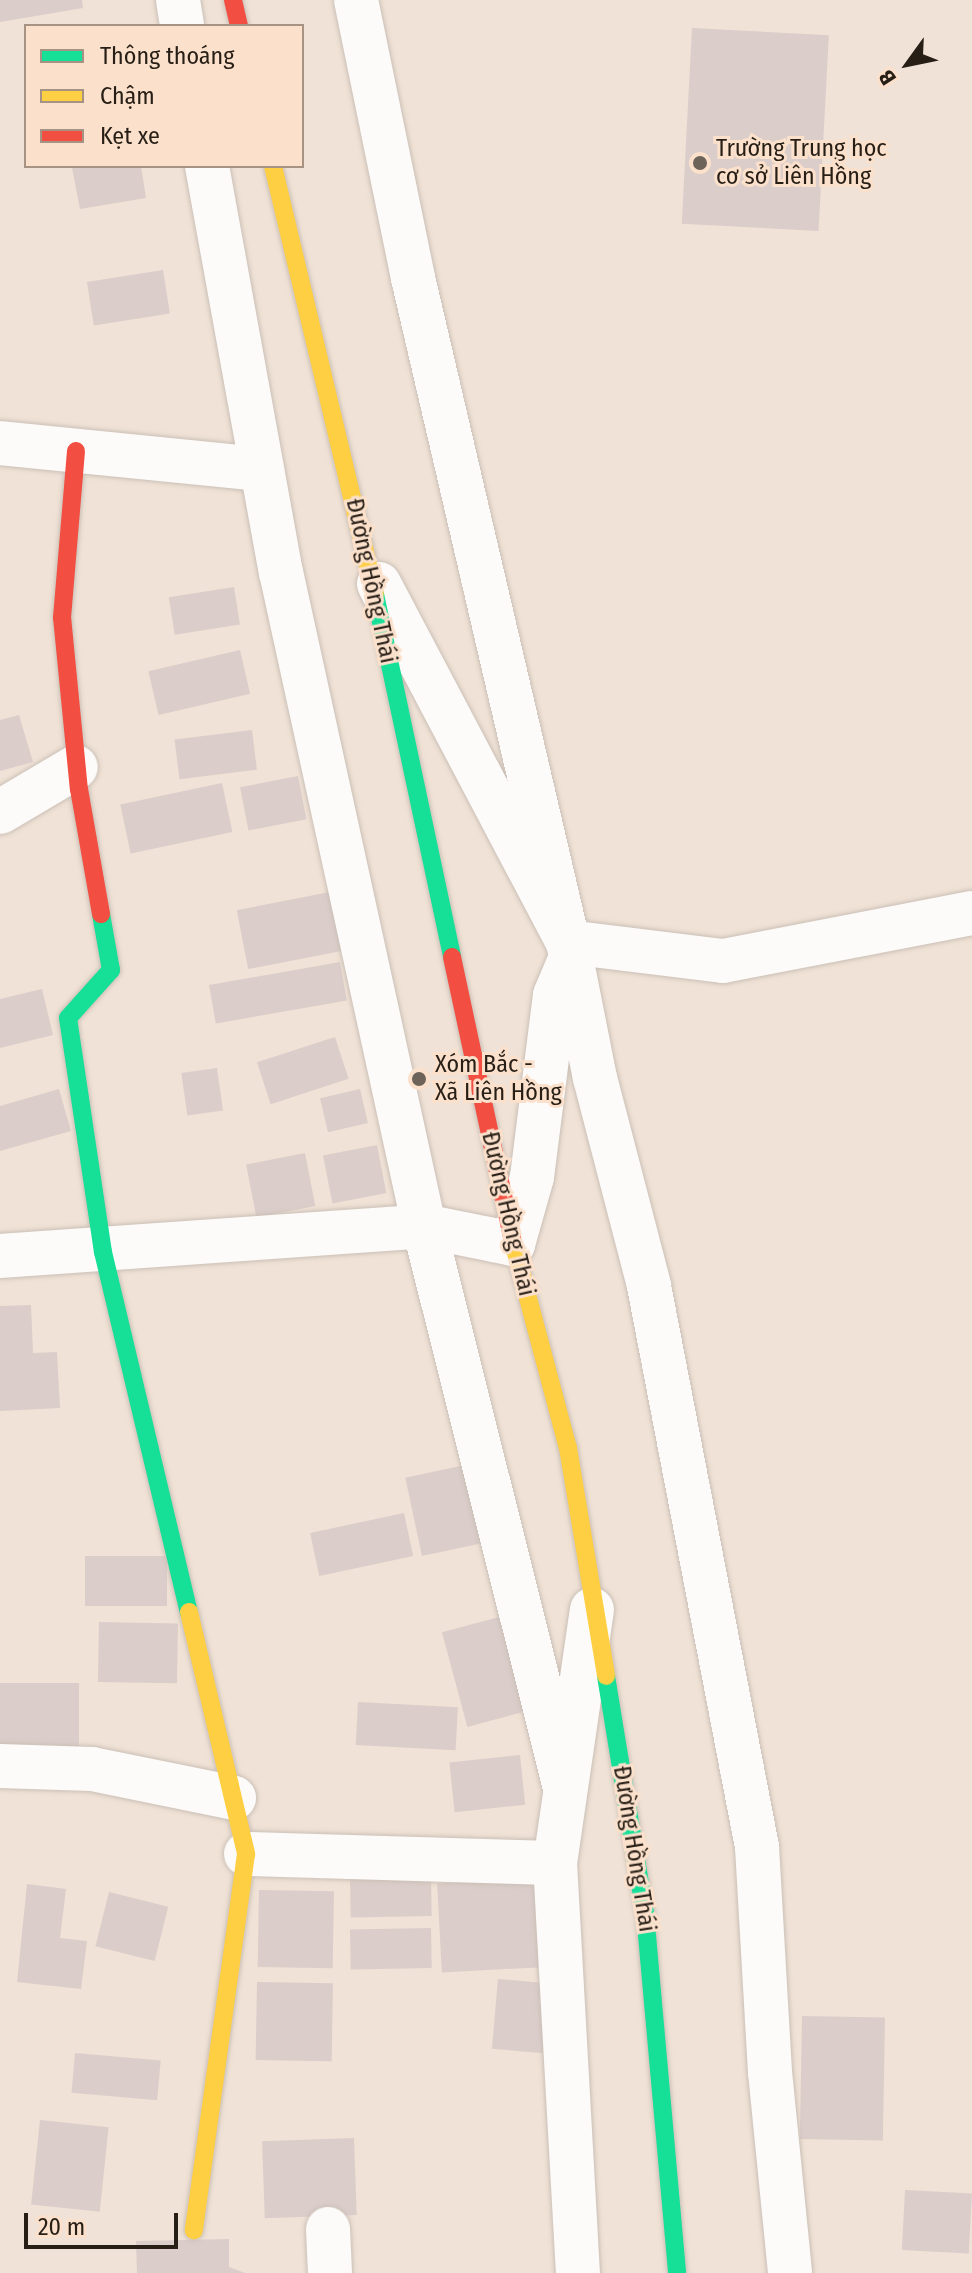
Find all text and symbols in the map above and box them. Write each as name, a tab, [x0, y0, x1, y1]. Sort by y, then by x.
legend	[24, 24, 304, 168]
north arrow	[868, 24, 948, 104]
text: Thông thoáng	[100, 42, 235, 70]
text: B	[873, 65, 902, 90]
text: Chậm	[100, 82, 155, 110]
text: Kẹt xe	[100, 122, 160, 150]
place label: Trường Trung học cơ sở Liên Hồng	[716, 135, 887, 191]
marker: Trường Trung học cơ sở Liên Hồng	[691, 154, 709, 172]
street label: Đường Hồng Thái	[339, 496, 403, 666]
place label: Xóm Bắc - Xã Liên Hồng	[435, 1051, 562, 1107]
marker: Xóm Bắc - Xã Liên Hồng	[410, 1070, 428, 1088]
street label: Đường Hồng Thái	[475, 1129, 541, 1299]
street label: Đường Hồng Thái	[607, 1764, 661, 1934]
scale bar	[28, 2197, 182, 2247]
text: 20 m	[38, 2213, 85, 2241]

